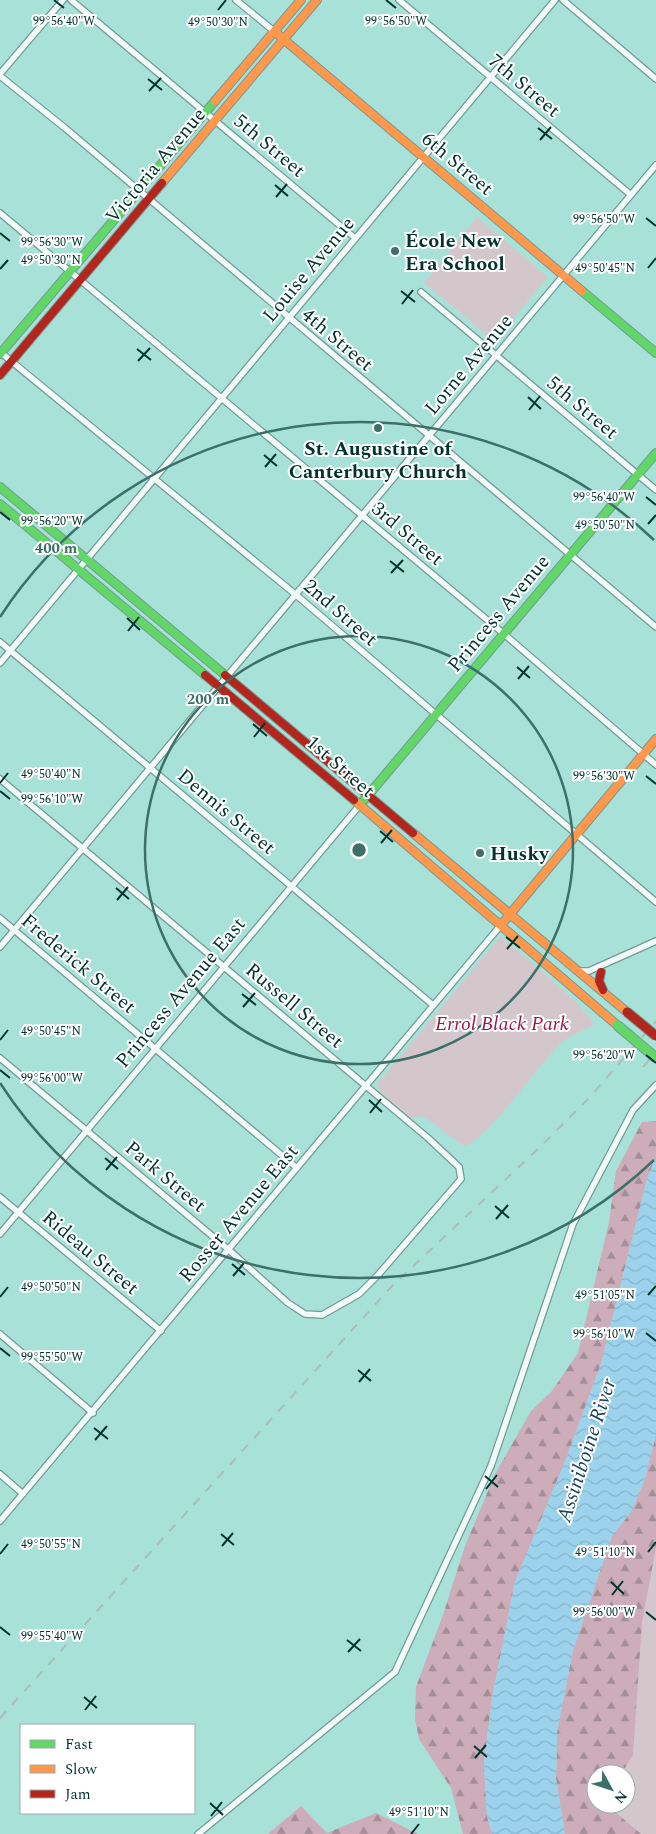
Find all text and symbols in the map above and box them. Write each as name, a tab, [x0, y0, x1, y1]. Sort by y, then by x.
text: 99°56'40"W	[33, 12, 95, 31]
text: 99°56'50"W	[365, 12, 427, 31]
text: 49°50'30"N	[188, 13, 248, 32]
street label: 7th Street	[482, 47, 567, 125]
street label: Victoria Avenue	[98, 101, 213, 230]
street label: 5th Street	[227, 107, 312, 185]
street label: 6th Street	[415, 125, 500, 203]
street label: Louise Avenue	[255, 210, 362, 329]
text: 99°56'50"W	[573, 210, 635, 229]
place label: École New Era School	[405, 226, 505, 279]
text: 99°56'30"W	[21, 233, 83, 252]
marker: École New Era School	[389, 245, 401, 257]
text: 49°50'30"N	[21, 251, 81, 270]
text: 49°50'45"N	[575, 259, 635, 278]
street label: 4th Street	[295, 301, 380, 379]
street label: Lorne Avenue	[418, 308, 520, 422]
street label: 5th Street	[540, 369, 625, 447]
marker: St. Augustine of Canterbury Church	[372, 422, 384, 434]
place label: St. Augustine of Canterbury Church	[289, 434, 467, 487]
text: 99°56'40"W	[573, 488, 635, 507]
street label: 3rd Street	[365, 494, 450, 573]
text: 99°56'20"W	[21, 512, 83, 531]
text: 49°50'50"N	[575, 516, 635, 535]
text: 400 m	[35, 537, 78, 560]
street label: Princess Avenue	[440, 548, 557, 679]
street label: 2nd Street	[296, 572, 384, 654]
text: 200 m	[187, 688, 230, 711]
street label: 1st Street	[299, 728, 382, 805]
street label: Dennis Street	[170, 761, 282, 862]
text: 49°50'40"N	[21, 765, 81, 784]
text: 99°56'30"W	[573, 767, 635, 786]
text: 99°56'10"W	[21, 790, 83, 809]
place label: Husky	[490, 839, 550, 869]
centre of rings	[350, 841, 368, 859]
marker: Husky	[474, 847, 486, 859]
street label: Frederick Street	[14, 906, 143, 1021]
street label: Princess Avenue East	[108, 911, 253, 1075]
street label: Russell Street	[239, 956, 350, 1056]
park label: Errol Black Park	[435, 1009, 570, 1039]
text: 49°50'45"N	[21, 1022, 81, 1041]
text: 99°56'20"W	[573, 1046, 635, 1065]
text: 99°56'00"W	[21, 1069, 83, 1088]
street label: Park Street	[118, 1134, 213, 1220]
street label: Rosser Avenue East	[172, 1138, 306, 1290]
street label: Rideau Street	[35, 1203, 146, 1302]
text: 49°50'50"N	[21, 1278, 81, 1297]
text: 49°51'05"N	[575, 1286, 635, 1305]
text: 99°56'10"W	[573, 1325, 635, 1344]
text: 99°55'50"W	[21, 1348, 83, 1367]
water label: Assiniboine River	[548, 1374, 625, 1527]
text: 49°50'55"N	[21, 1535, 81, 1554]
text: 49°51'10"N	[575, 1543, 635, 1562]
text: 99°56'00"W	[573, 1603, 635, 1622]
text: 99°55'40"W	[21, 1627, 83, 1646]
legend	[20, 1724, 195, 1814]
text: Fast	[65, 1733, 93, 1756]
text: Slow	[65, 1758, 97, 1781]
north arrow	[586, 1764, 636, 1814]
text: Jam	[65, 1783, 91, 1806]
text: N	[609, 1786, 632, 1808]
text: 49°51'10"N	[389, 1803, 449, 1822]

